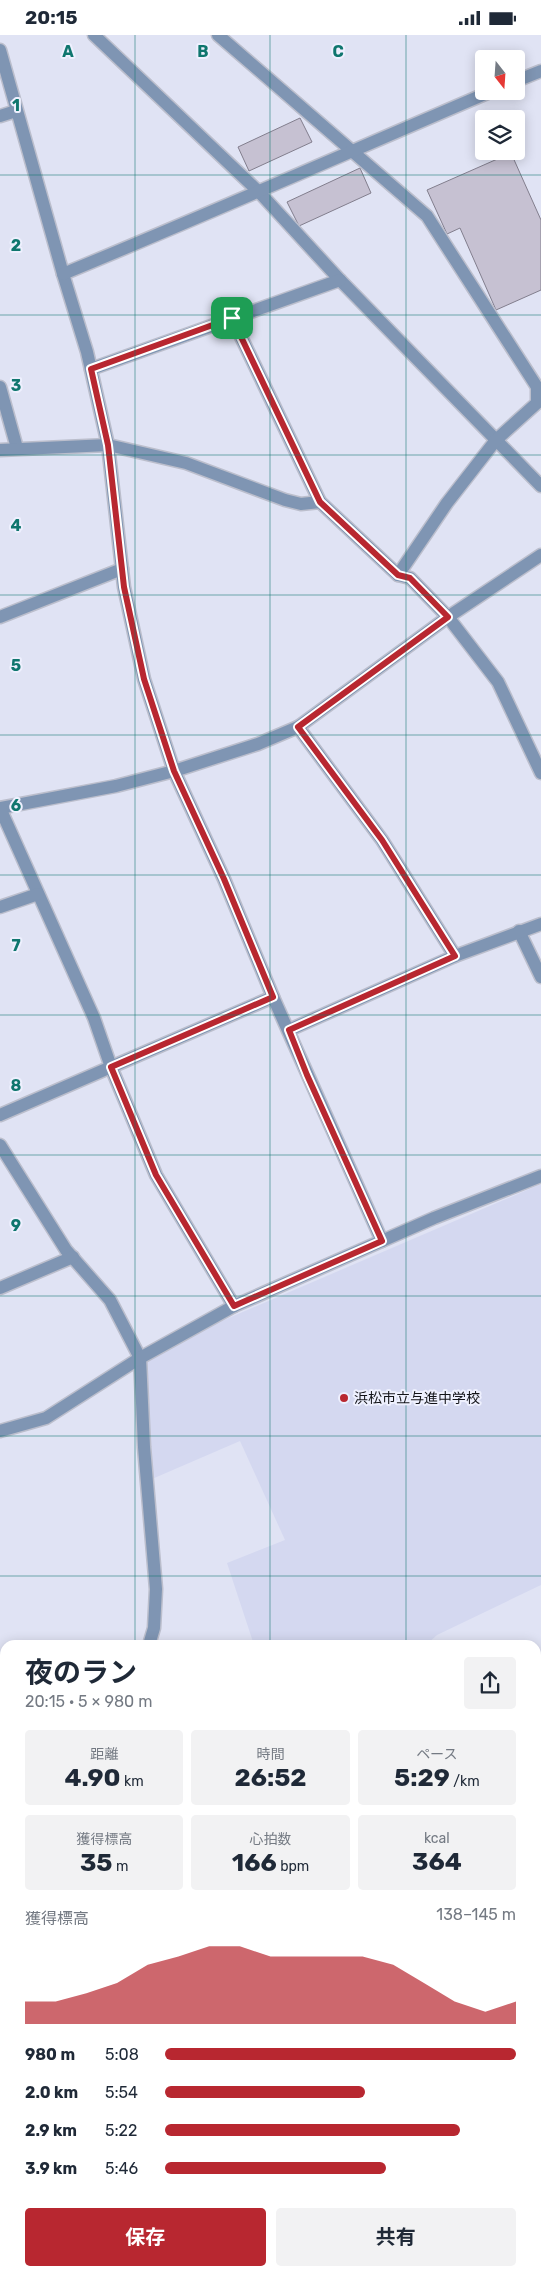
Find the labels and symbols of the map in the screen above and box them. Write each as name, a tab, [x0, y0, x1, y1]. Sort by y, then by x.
text: A	[62, 42, 74, 61]
text: B	[197, 42, 209, 61]
text: C	[332, 42, 344, 61]
north arrow	[475, 50, 525, 100]
text: 1	[12, 96, 20, 115]
text: 2	[11, 236, 21, 255]
pin	[211, 297, 253, 339]
text: 3	[11, 376, 21, 395]
text: 4	[11, 516, 22, 535]
text: 5	[11, 656, 21, 675]
text: 6	[11, 796, 21, 815]
text: 7	[11, 936, 21, 955]
text: 8	[11, 1076, 22, 1095]
text: 9	[11, 1216, 21, 1235]
place label: 浜松市立与進中学校	[354, 1390, 480, 1407]
marker: 浜松市立与進中学校	[338, 1392, 350, 1404]

